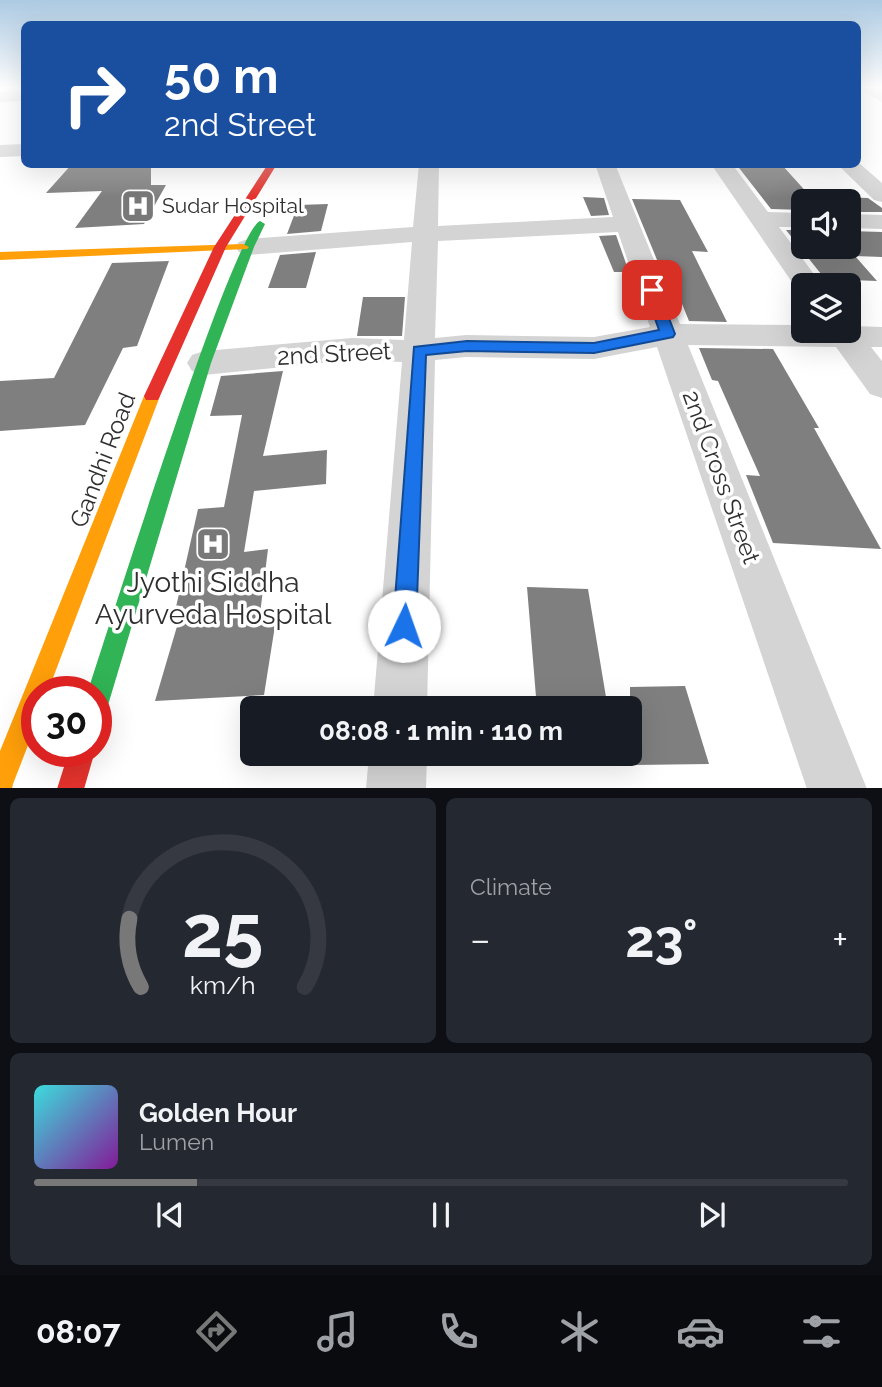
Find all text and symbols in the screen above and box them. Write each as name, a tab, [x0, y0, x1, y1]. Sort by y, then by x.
text: 50 m	[164, 47, 279, 104]
icon: right	[49, 49, 140, 140]
text: 2nd Street	[164, 106, 316, 143]
hospital icon: Sudar Hospital	[119, 187, 157, 225]
map controls	[791, 189, 861, 343]
button: sound	[791, 189, 861, 259]
place label: Sudar Hospital	[162, 193, 304, 218]
pin	[622, 260, 682, 320]
icon: arrive	[633, 271, 671, 309]
button: layers	[791, 273, 861, 343]
street label: 2nd Street	[276, 336, 392, 371]
street label: 2nd Cross Street	[677, 386, 766, 567]
street label: Gandhi Road	[64, 388, 142, 531]
hospital icon: Jyothi Siddha Ayurveda Hospital	[194, 525, 232, 563]
place label: Jyothi Siddha Ayurveda Hospital	[95, 566, 332, 631]
position arrow	[367, 589, 441, 663]
speed limit sign: 30	[21, 676, 112, 767]
text: 08:08 · 1 min · 110 m	[319, 716, 563, 746]
text: Climate	[470, 873, 552, 900]
text: 25	[182, 889, 264, 974]
text: 23°	[625, 908, 698, 969]
text: −	[470, 917, 490, 962]
text: +	[832, 917, 848, 962]
text: km/h	[190, 969, 256, 999]
text: Golden Hour	[139, 1098, 297, 1128]
text: Lumen	[139, 1128, 214, 1155]
icon: previous	[151, 1196, 189, 1234]
icon: pause	[422, 1196, 460, 1234]
icon: next	[693, 1196, 731, 1234]
icon: directions	[192, 1307, 241, 1356]
icon: music	[313, 1307, 362, 1356]
icon: phone	[434, 1307, 483, 1356]
icon: climate	[555, 1307, 604, 1356]
icon: car	[676, 1307, 725, 1356]
icon: filters	[797, 1307, 846, 1356]
text: 08:07	[36, 1313, 120, 1350]

